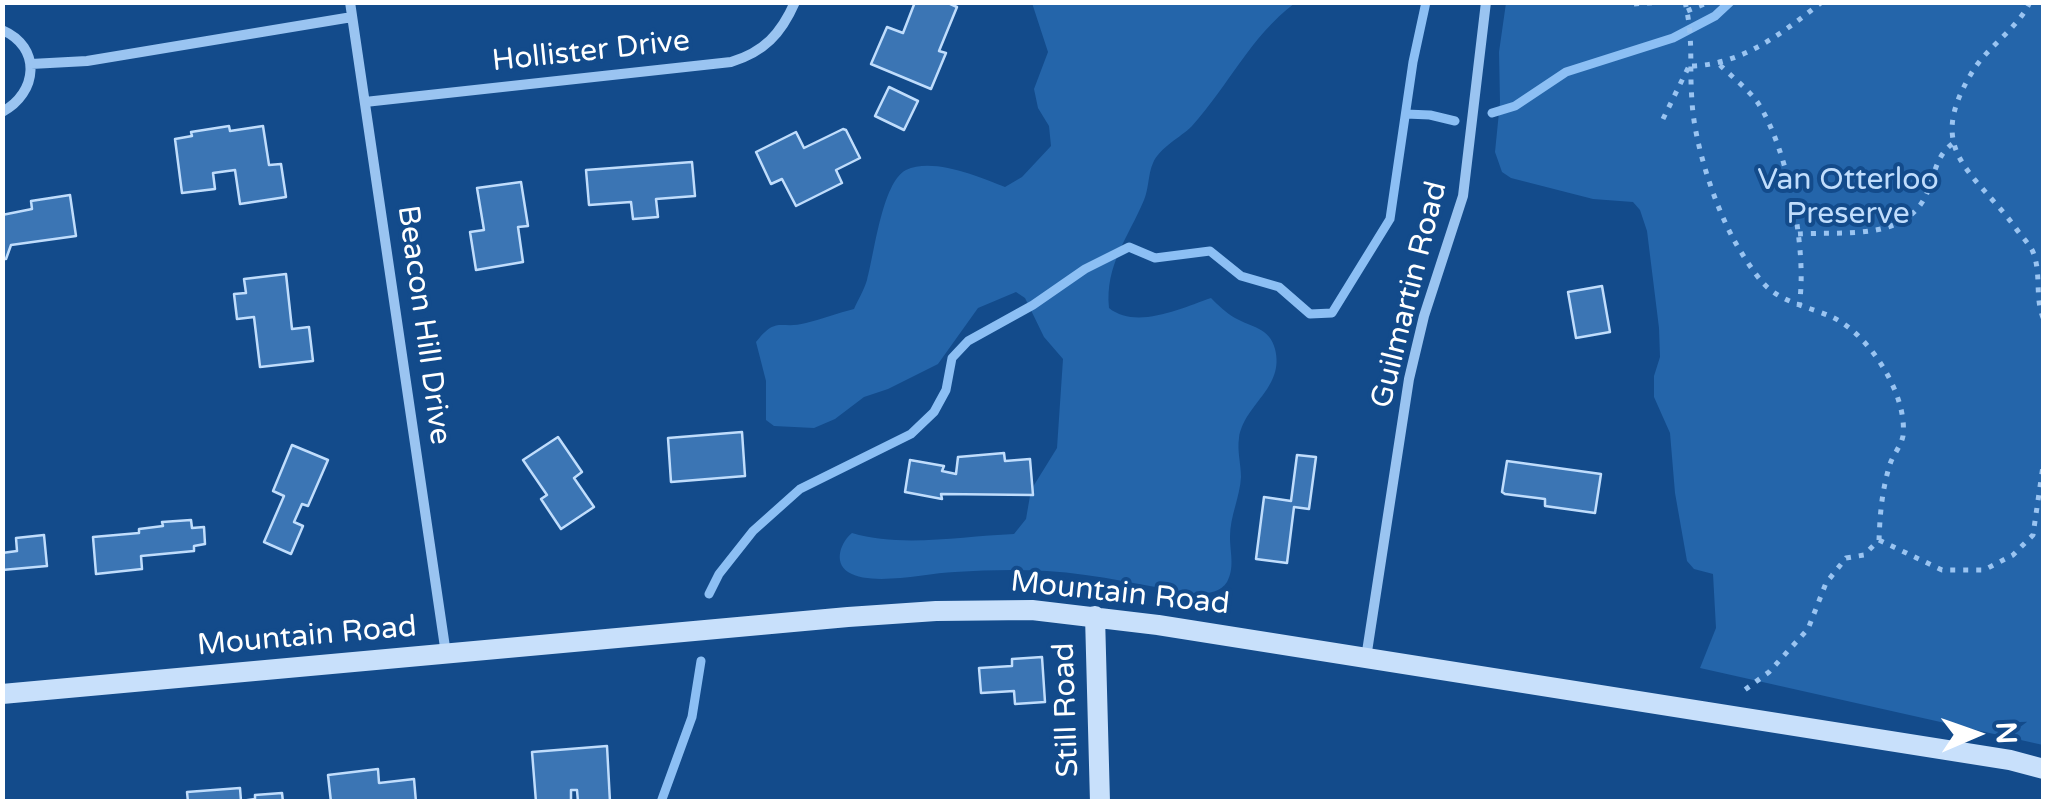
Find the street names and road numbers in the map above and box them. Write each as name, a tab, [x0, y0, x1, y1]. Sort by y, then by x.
street label: Hollister Drive	[490, 24, 692, 80]
street label: Guilmartin Road	[1364, 178, 1456, 412]
street label: Beacon Hill Drive	[388, 203, 458, 447]
street label: Mountain Road	[1009, 565, 1231, 623]
street label: Mountain Road	[196, 609, 418, 665]
street label: Still Road	[1047, 642, 1087, 778]

